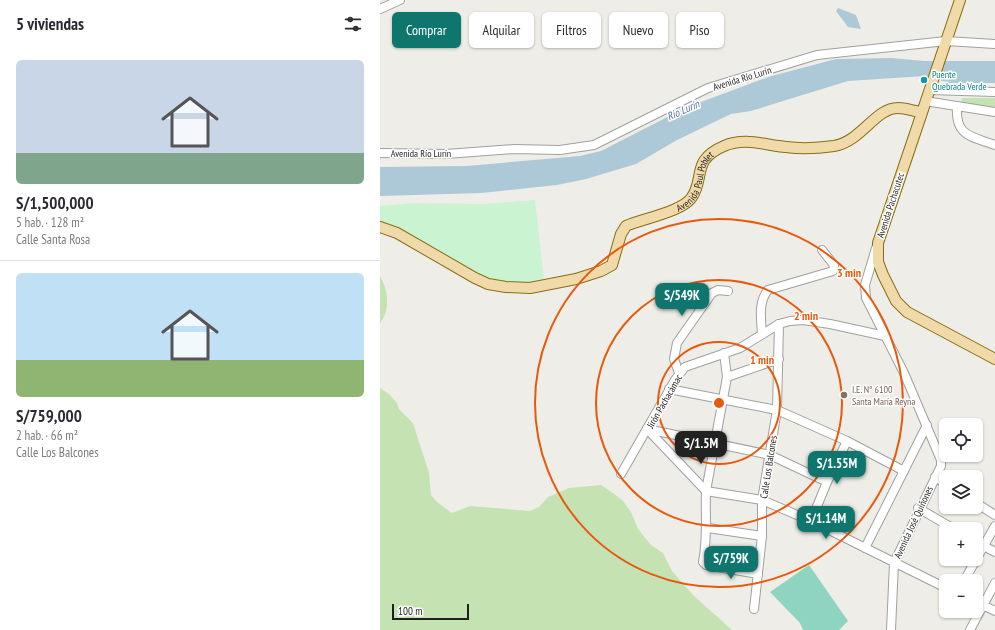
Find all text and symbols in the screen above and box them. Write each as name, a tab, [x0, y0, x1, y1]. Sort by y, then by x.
chip: Comprar	[392, 12, 461, 48]
chip: Alquilar	[469, 12, 534, 48]
chip: Filtros	[542, 12, 601, 48]
chip: Nuevo	[609, 12, 668, 48]
chip: Piso	[676, 12, 724, 48]
text: 5 viviendas	[16, 13, 84, 35]
icon: filters	[342, 13, 364, 35]
street label: Avenida Río Lurín	[711, 63, 773, 94]
place label: Puente Quebrada Verde	[932, 68, 987, 93]
marker: Puente Quebrada Verde	[919, 75, 929, 85]
icon: home	[154, 86, 226, 158]
water label: Río Lurín	[665, 96, 703, 123]
street label: Avenida Río Lurín	[391, 147, 451, 160]
street label: Avenida Paul Poblet	[674, 148, 716, 215]
street label: Avenida Pachacutec	[874, 170, 907, 239]
text: S/1,500,000	[16, 192, 94, 214]
text: 5 hab. · 128 m²	[16, 214, 84, 231]
text: Calle Santa Rosa	[16, 231, 90, 248]
text: 3 min	[837, 265, 861, 280]
pin: S/549K	[649, 283, 715, 317]
text: S/549K	[664, 287, 700, 304]
icon: home	[154, 299, 226, 371]
text: 2 min	[794, 308, 818, 323]
text: 1 min	[750, 352, 774, 367]
street label: Jirón Pachacámac	[643, 372, 685, 431]
place label: I.E. N° 6100 Santa María Reyna	[852, 383, 915, 408]
marker: I.E. N° 6100 Santa María Reyna	[839, 390, 849, 400]
centre of rings	[712, 396, 726, 410]
text: S/759,000	[16, 405, 82, 427]
map controls	[939, 418, 983, 618]
button: locate	[939, 418, 983, 462]
text: 2 hab. · 66 m²	[16, 427, 78, 444]
pin: S/1.5M	[668, 431, 734, 465]
street label: Calle Los Balcones	[757, 434, 780, 499]
text: S/1.5M	[684, 435, 718, 452]
text: Calle Los Balcones	[16, 444, 99, 461]
pin: S/1.55M	[800, 451, 874, 485]
text: S/1.55M	[817, 455, 857, 472]
button: layers	[939, 470, 983, 514]
street label: Avenida José Quiñones	[891, 483, 936, 560]
pin: S/1.14M	[789, 506, 863, 540]
text: S/1.14M	[806, 510, 846, 527]
button: +	[939, 522, 983, 566]
pin: S/759K	[698, 546, 764, 580]
text: S/759K	[713, 550, 749, 567]
button: −	[939, 574, 983, 618]
scale bar	[392, 602, 469, 621]
text: 100 m	[398, 604, 422, 618]

